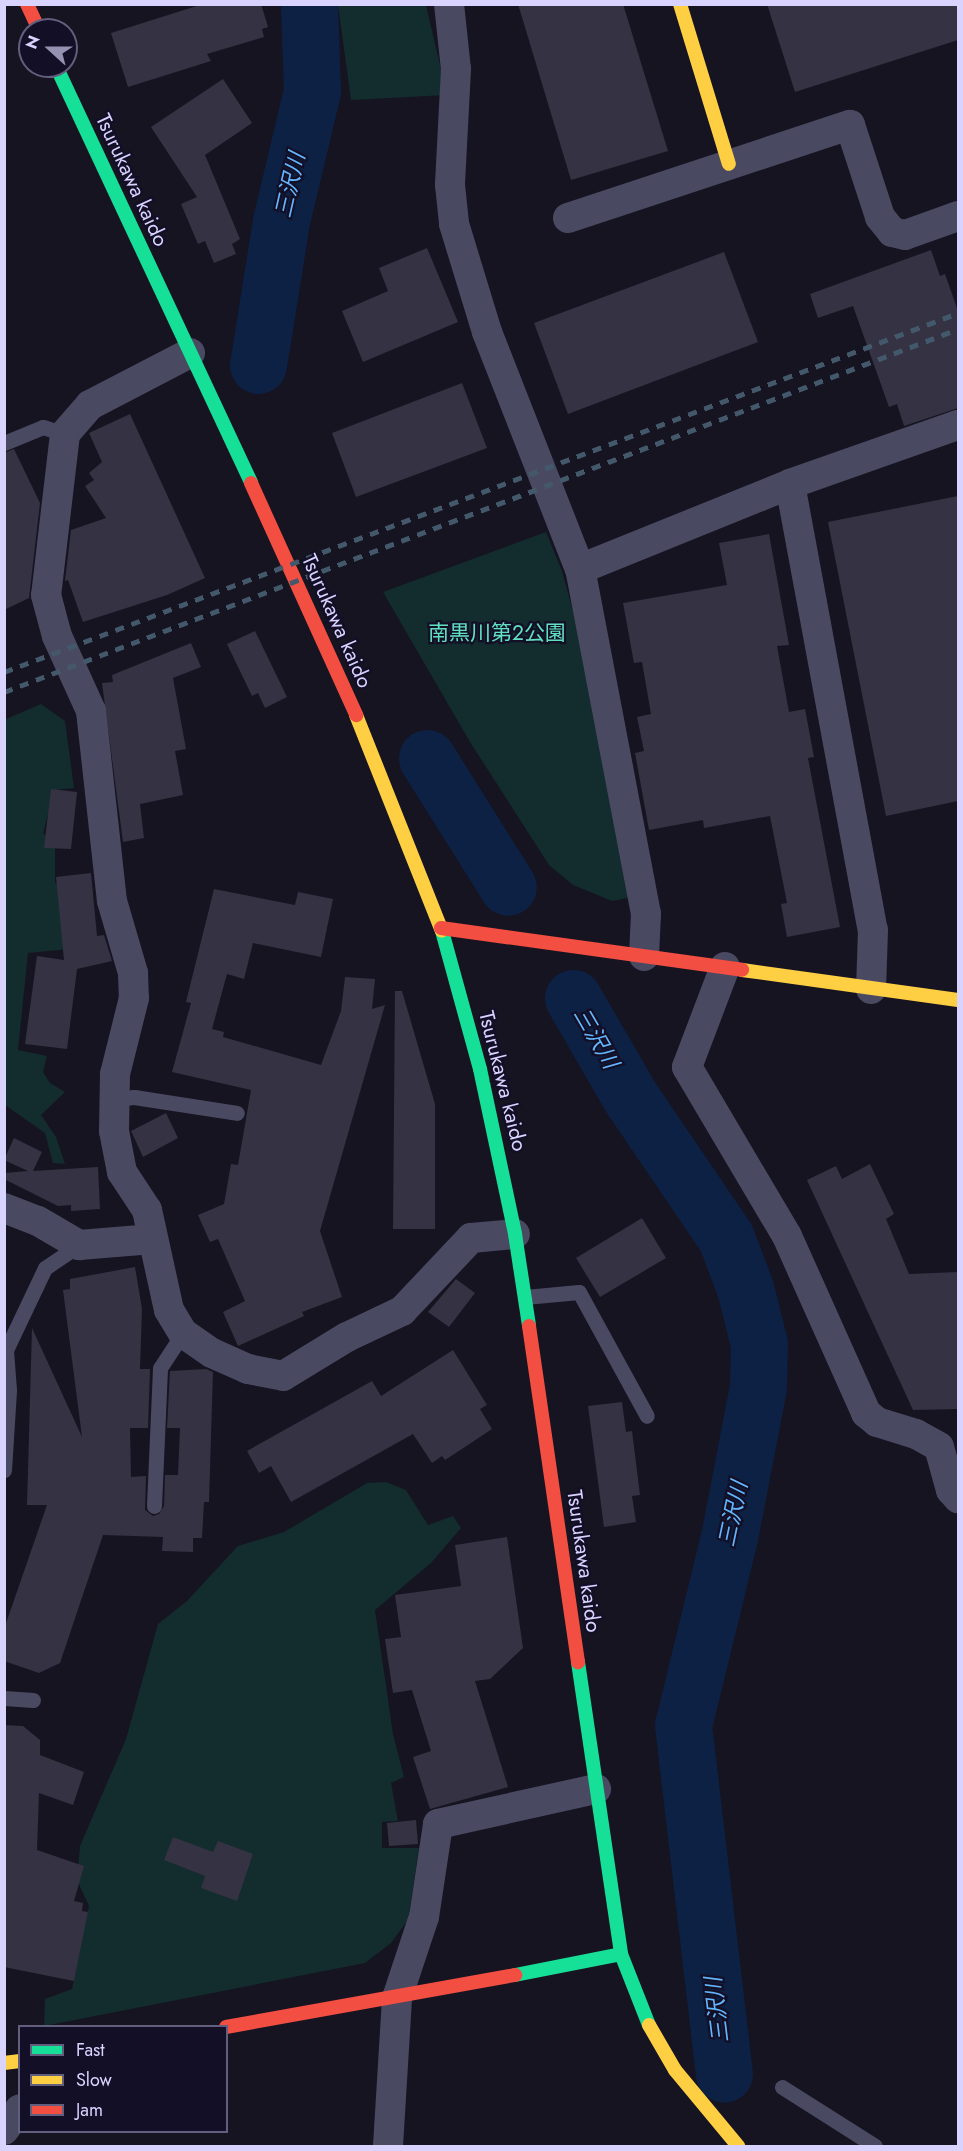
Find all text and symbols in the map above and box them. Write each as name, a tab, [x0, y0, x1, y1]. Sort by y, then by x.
north arrow	[18, 18, 78, 78]
text: N	[20, 32, 46, 52]
street label: Tsurukawa kaido	[90, 110, 174, 250]
water label: 三沢川	[270, 150, 310, 220]
street label: Tsurukawa kaido	[296, 550, 378, 692]
park label: 南黒川第2公園	[428, 620, 566, 646]
water label: 三沢川	[568, 1003, 624, 1073]
street label: Tsurukawa kaido	[473, 1008, 533, 1154]
water label: 三沢川	[713, 1479, 753, 1549]
street label: Tsurukawa kaido	[562, 1488, 606, 1634]
water label: 三沢川	[700, 1976, 734, 2044]
legend	[18, 2025, 228, 2133]
text: Fast	[76, 2037, 105, 2063]
text: Slow	[76, 2067, 112, 2093]
text: Jam	[76, 2097, 103, 2123]

